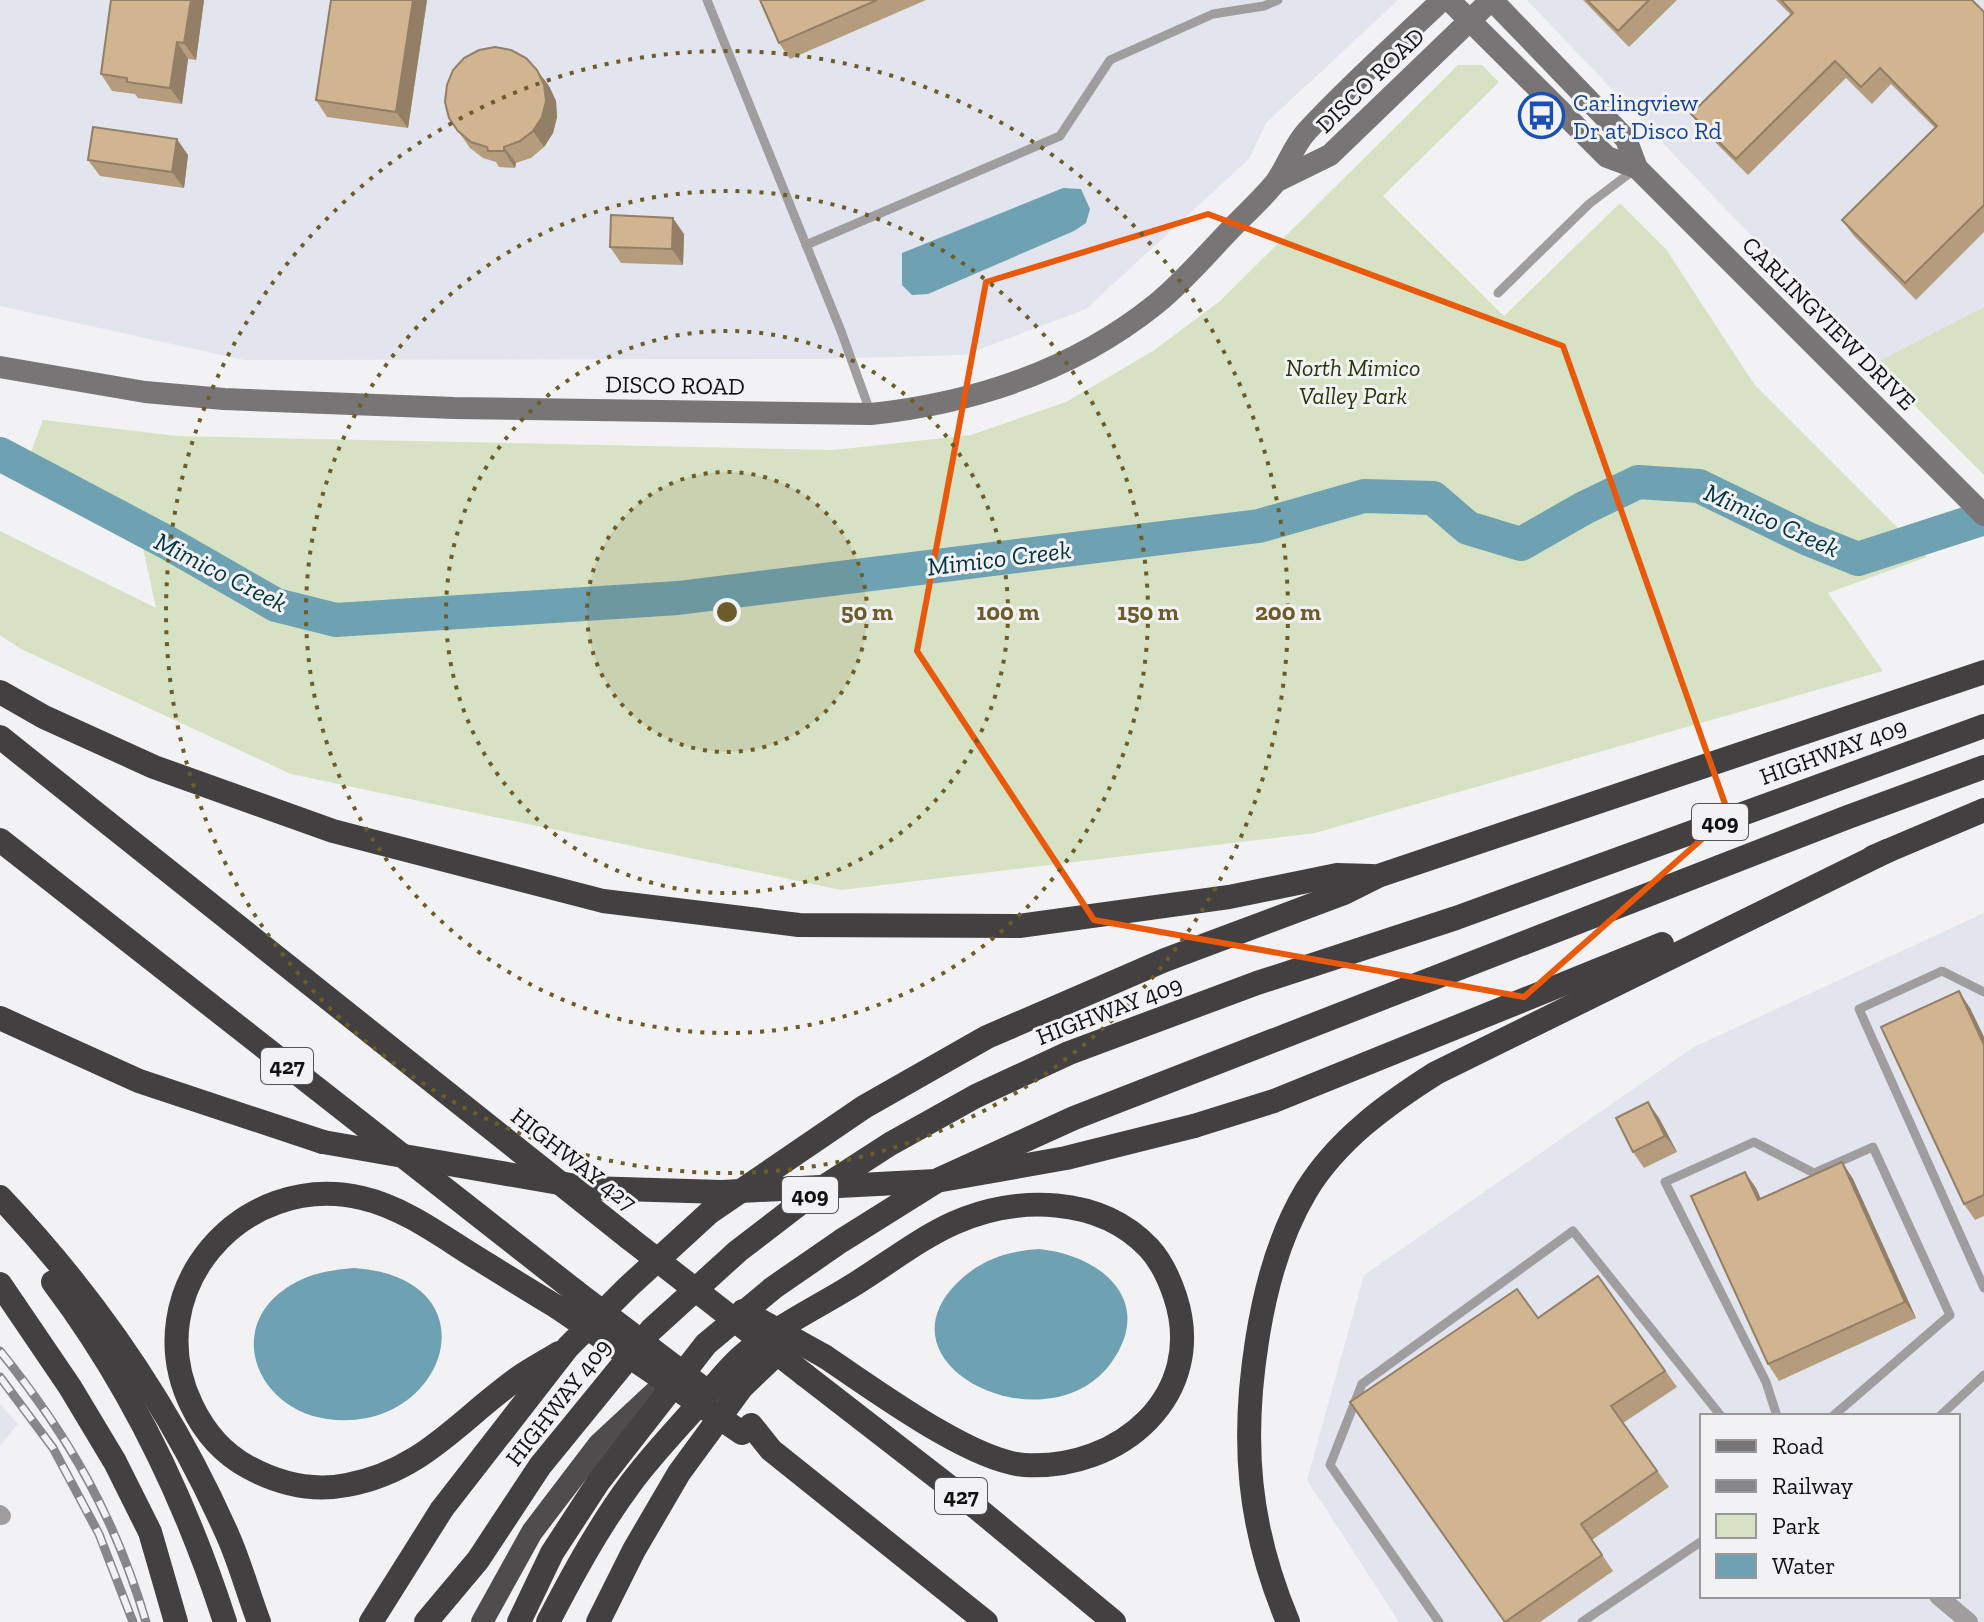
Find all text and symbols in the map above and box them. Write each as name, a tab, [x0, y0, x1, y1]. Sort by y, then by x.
street label: DISCO ROAD	[1310, 21, 1430, 139]
place label: Carlingview Dr at Disco Rd	[1573, 88, 1722, 145]
bus stop icon: Carlingview Dr at Disco Rd	[1518, 92, 1566, 140]
street label: CARLINGVIEW DRIVE	[1736, 230, 1922, 416]
park label: North Mimico Valley Park	[1285, 353, 1421, 410]
street label: DISCO ROAD	[605, 369, 745, 401]
water label: Mimico Creek	[1699, 476, 1845, 564]
water label: Mimico Creek	[149, 525, 293, 619]
water label: Mimico Creek	[925, 533, 1073, 583]
text: 50 m	[841, 597, 893, 626]
text: 100 m	[977, 597, 1039, 626]
text: 150 m	[1117, 597, 1179, 626]
text: 200 m	[1255, 597, 1321, 626]
centre of rings	[713, 598, 741, 626]
street label: HIGHWAY 409	[1756, 711, 1910, 791]
road number: 409	[1692, 804, 1748, 840]
street label: HIGHWAY 409	[1032, 969, 1186, 1051]
road number: 427	[261, 1048, 313, 1084]
street label: HIGHWAY 427	[506, 1101, 642, 1217]
road number: 409	[782, 1177, 838, 1213]
street label: HIGHWAY 409	[499, 1332, 617, 1472]
legend	[1700, 1414, 1960, 1598]
text: Road	[1772, 1431, 1824, 1460]
text: Railway	[1772, 1471, 1854, 1500]
road number: 427	[935, 1478, 987, 1514]
text: Park	[1772, 1511, 1820, 1540]
text: Water	[1772, 1551, 1835, 1580]

